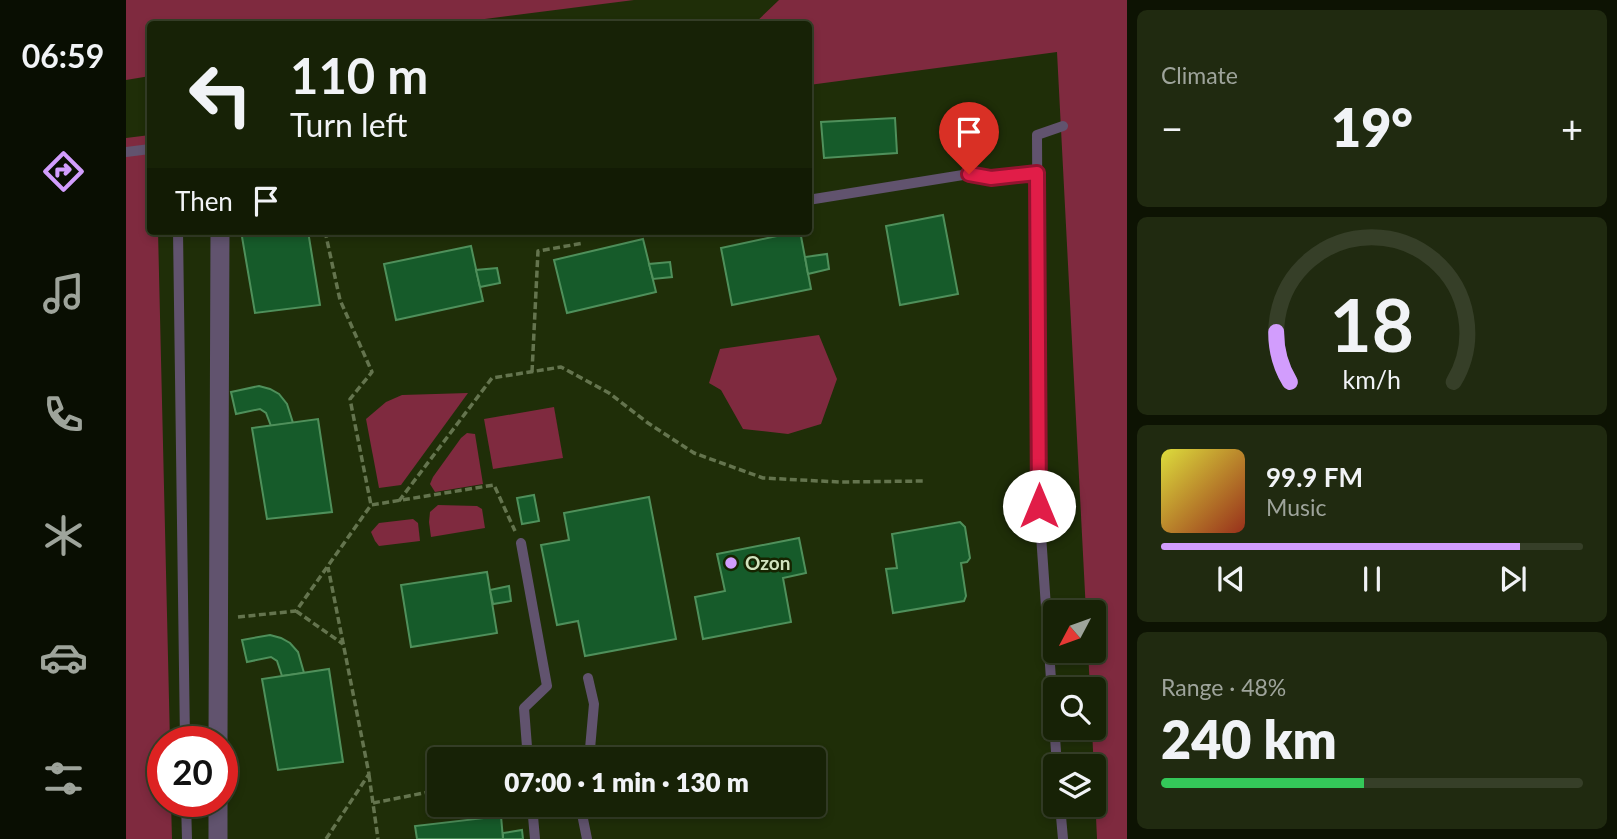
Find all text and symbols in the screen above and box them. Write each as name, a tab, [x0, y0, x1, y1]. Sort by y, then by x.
text: 06:59	[22, 36, 104, 75]
text: 110 m	[290, 46, 428, 104]
icon: left	[175, 49, 266, 140]
text: Climate	[1161, 61, 1238, 89]
text: 19°	[1331, 96, 1413, 158]
pin	[939, 102, 999, 174]
text: Turn left	[290, 105, 407, 144]
text: −	[1161, 105, 1183, 151]
text: +	[1561, 105, 1583, 151]
icon: arrive	[950, 113, 988, 151]
icon: directions	[39, 147, 88, 196]
icon: arrive	[247, 182, 285, 220]
text: Then	[175, 185, 233, 217]
icon: music	[39, 269, 88, 318]
text: 18	[1330, 280, 1414, 368]
text: km/h	[1343, 364, 1401, 394]
icon: phone	[39, 390, 88, 439]
text: 99.9 FM	[1266, 461, 1363, 493]
position arrow	[1002, 469, 1076, 543]
text: Music	[1266, 493, 1326, 521]
icon: climate	[39, 511, 88, 560]
place label: Ozon	[745, 551, 790, 574]
marker: Ozon	[723, 555, 739, 571]
icon: previous	[1212, 560, 1250, 598]
icon: pause	[1353, 560, 1391, 598]
icon: next	[1494, 560, 1532, 598]
north arrow	[1043, 600, 1106, 663]
map controls	[1043, 600, 1106, 817]
icon: car	[39, 633, 88, 682]
text: Range · 48%	[1161, 673, 1286, 701]
button: search	[1043, 677, 1106, 740]
text: 240 km	[1161, 708, 1337, 770]
speed limit sign: 20	[147, 726, 238, 817]
icon: filters	[39, 754, 88, 803]
button: layers	[1043, 754, 1106, 817]
text: 07:00 · 1 min · 130 m	[504, 766, 749, 798]

